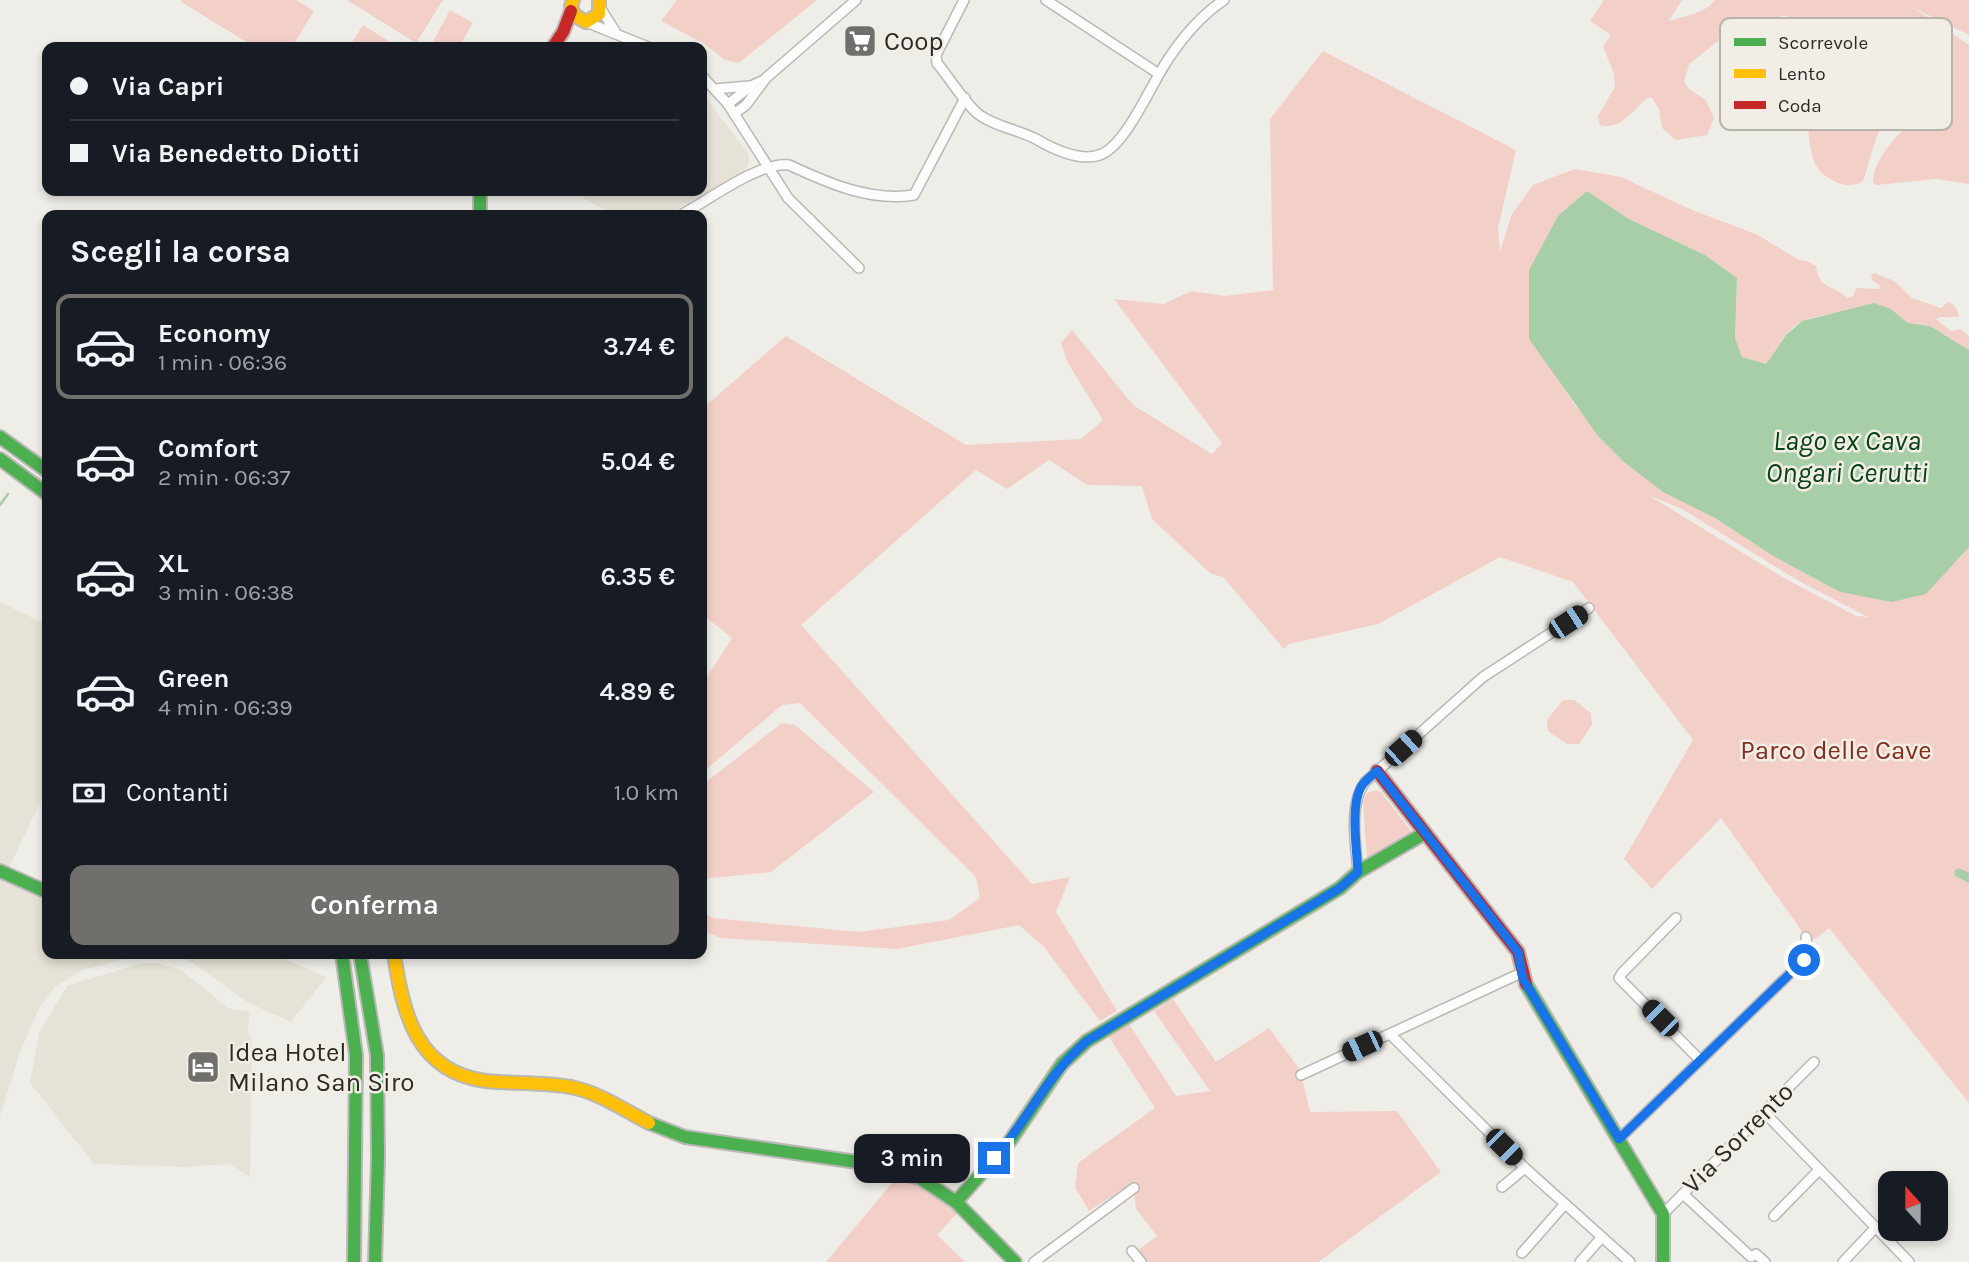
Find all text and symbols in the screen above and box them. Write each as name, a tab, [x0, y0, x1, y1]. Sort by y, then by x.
legend	[1720, 18, 1952, 130]
supermarket icon: Coop	[841, 22, 879, 60]
place label: Coop	[884, 26, 944, 57]
text: Scorrevole	[1778, 32, 1868, 54]
text: Lento	[1778, 63, 1826, 85]
text: Via Capri	[112, 71, 224, 102]
text: Coda	[1778, 95, 1822, 117]
text: Via Benedetto Diotti	[112, 138, 360, 169]
text: Scegli la corsa	[70, 233, 291, 270]
icon: car	[74, 315, 137, 378]
text: Economy	[158, 318, 270, 349]
text: 3.74 €	[603, 331, 675, 362]
text: 1 min · 06:36	[158, 349, 287, 376]
water label: Lago ex Cava Ongari Cerutti	[1766, 424, 1928, 489]
icon: car	[74, 430, 137, 493]
text: Comfort	[158, 433, 259, 464]
text: 5.04 €	[600, 446, 675, 477]
text: 2 min · 06:37	[158, 464, 291, 491]
icon: car	[74, 545, 137, 608]
text: XL	[158, 548, 189, 579]
text: 6.35 €	[600, 561, 675, 592]
text: 3 min · 06:38	[158, 579, 294, 606]
car	[1545, 602, 1592, 642]
icon: car	[74, 660, 137, 723]
text: Green	[158, 663, 230, 694]
text: 4.89 €	[599, 676, 675, 707]
text: 4 min · 06:39	[158, 694, 293, 721]
car	[1381, 726, 1426, 770]
park label: Parco delle Cave	[1740, 735, 1932, 766]
icon: cash	[70, 774, 108, 812]
text: Contanti	[126, 777, 229, 808]
text: 1.0 km	[614, 779, 679, 806]
button: Conferma	[70, 865, 679, 945]
route start	[1788, 944, 1820, 976]
car	[1638, 996, 1683, 1040]
car	[1339, 1028, 1386, 1064]
place label: Idea Hotel Milano San Siro	[228, 1037, 414, 1098]
hotel icon: Idea Hotel Milano San Siro	[184, 1048, 222, 1086]
street label: Via Sorrento	[1676, 1076, 1800, 1200]
car	[1482, 1125, 1527, 1169]
callout: 3 min	[854, 1134, 970, 1182]
route end	[978, 1142, 1010, 1174]
text: 3 min	[880, 1145, 944, 1172]
north arrow	[1878, 1171, 1948, 1241]
map controls	[1878, 1171, 1948, 1241]

